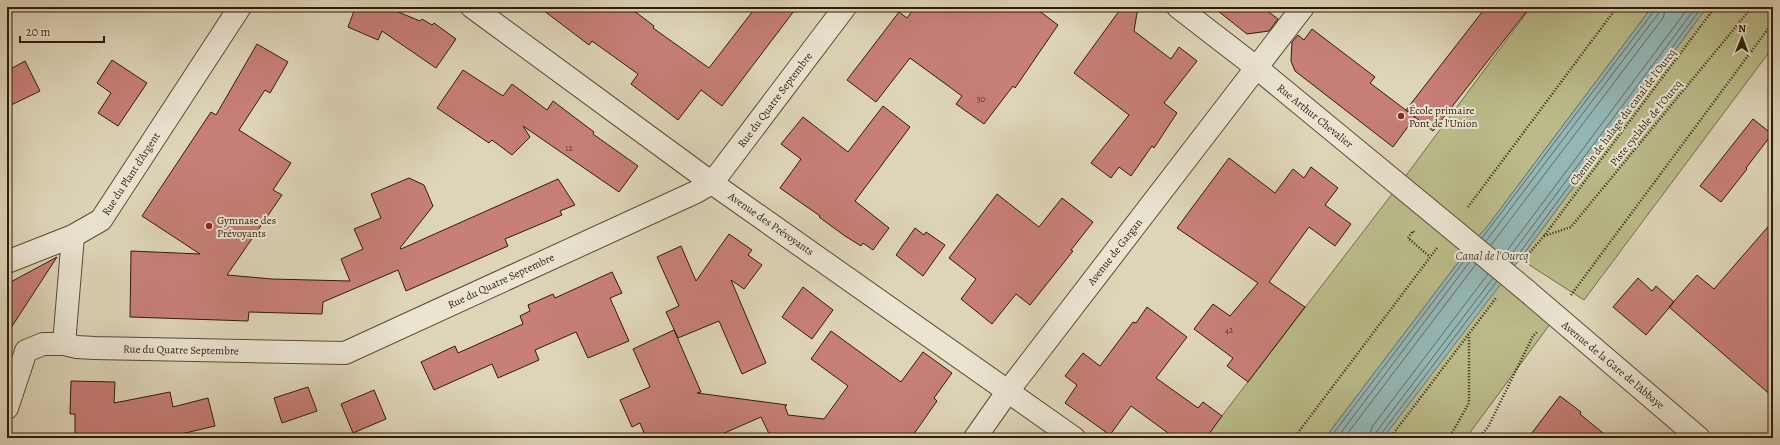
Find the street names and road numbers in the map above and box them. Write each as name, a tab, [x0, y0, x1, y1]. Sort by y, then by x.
street label: Chemin de halage du canal de l'Ourcq	[1567, 45, 1680, 189]
street label: Rue du Quatre Septembre	[734, 49, 816, 151]
street label: Piste cyclable de l'Ourcq	[1607, 76, 1686, 169]
street label: Rue Arthur Chevalier	[1274, 81, 1356, 151]
street label: Rue du Plant d'Argent	[98, 129, 164, 219]
street label: Avenue des Prévoyants	[724, 188, 817, 259]
street label: Avenue de Gargan	[1084, 215, 1146, 289]
street label: Rue du Quatre Septembre	[445, 250, 557, 312]
street label: Avenue de la Gare de l'Abbaye	[1558, 317, 1668, 413]
street label: Rue du Quatre Septembre	[123, 341, 239, 359]

